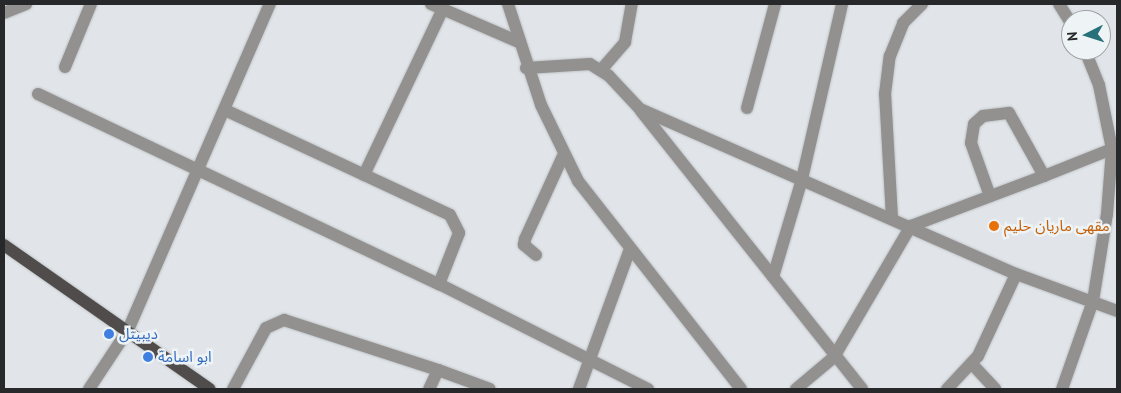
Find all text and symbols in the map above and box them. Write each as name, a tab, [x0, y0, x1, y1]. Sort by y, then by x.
north arrow	[1061, 10, 1111, 60]
text: N	[1063, 31, 1081, 42]
place label: مقهى ماريان حليم	[1004, 217, 1110, 235]
marker: مقهى ماريان حليم	[988, 220, 1000, 232]
place label: ديبيتل	[119, 325, 158, 343]
marker: ديبيتل	[103, 328, 115, 340]
place label: ابو اسامة	[158, 348, 212, 366]
marker: ابو اسامة	[142, 351, 154, 363]

